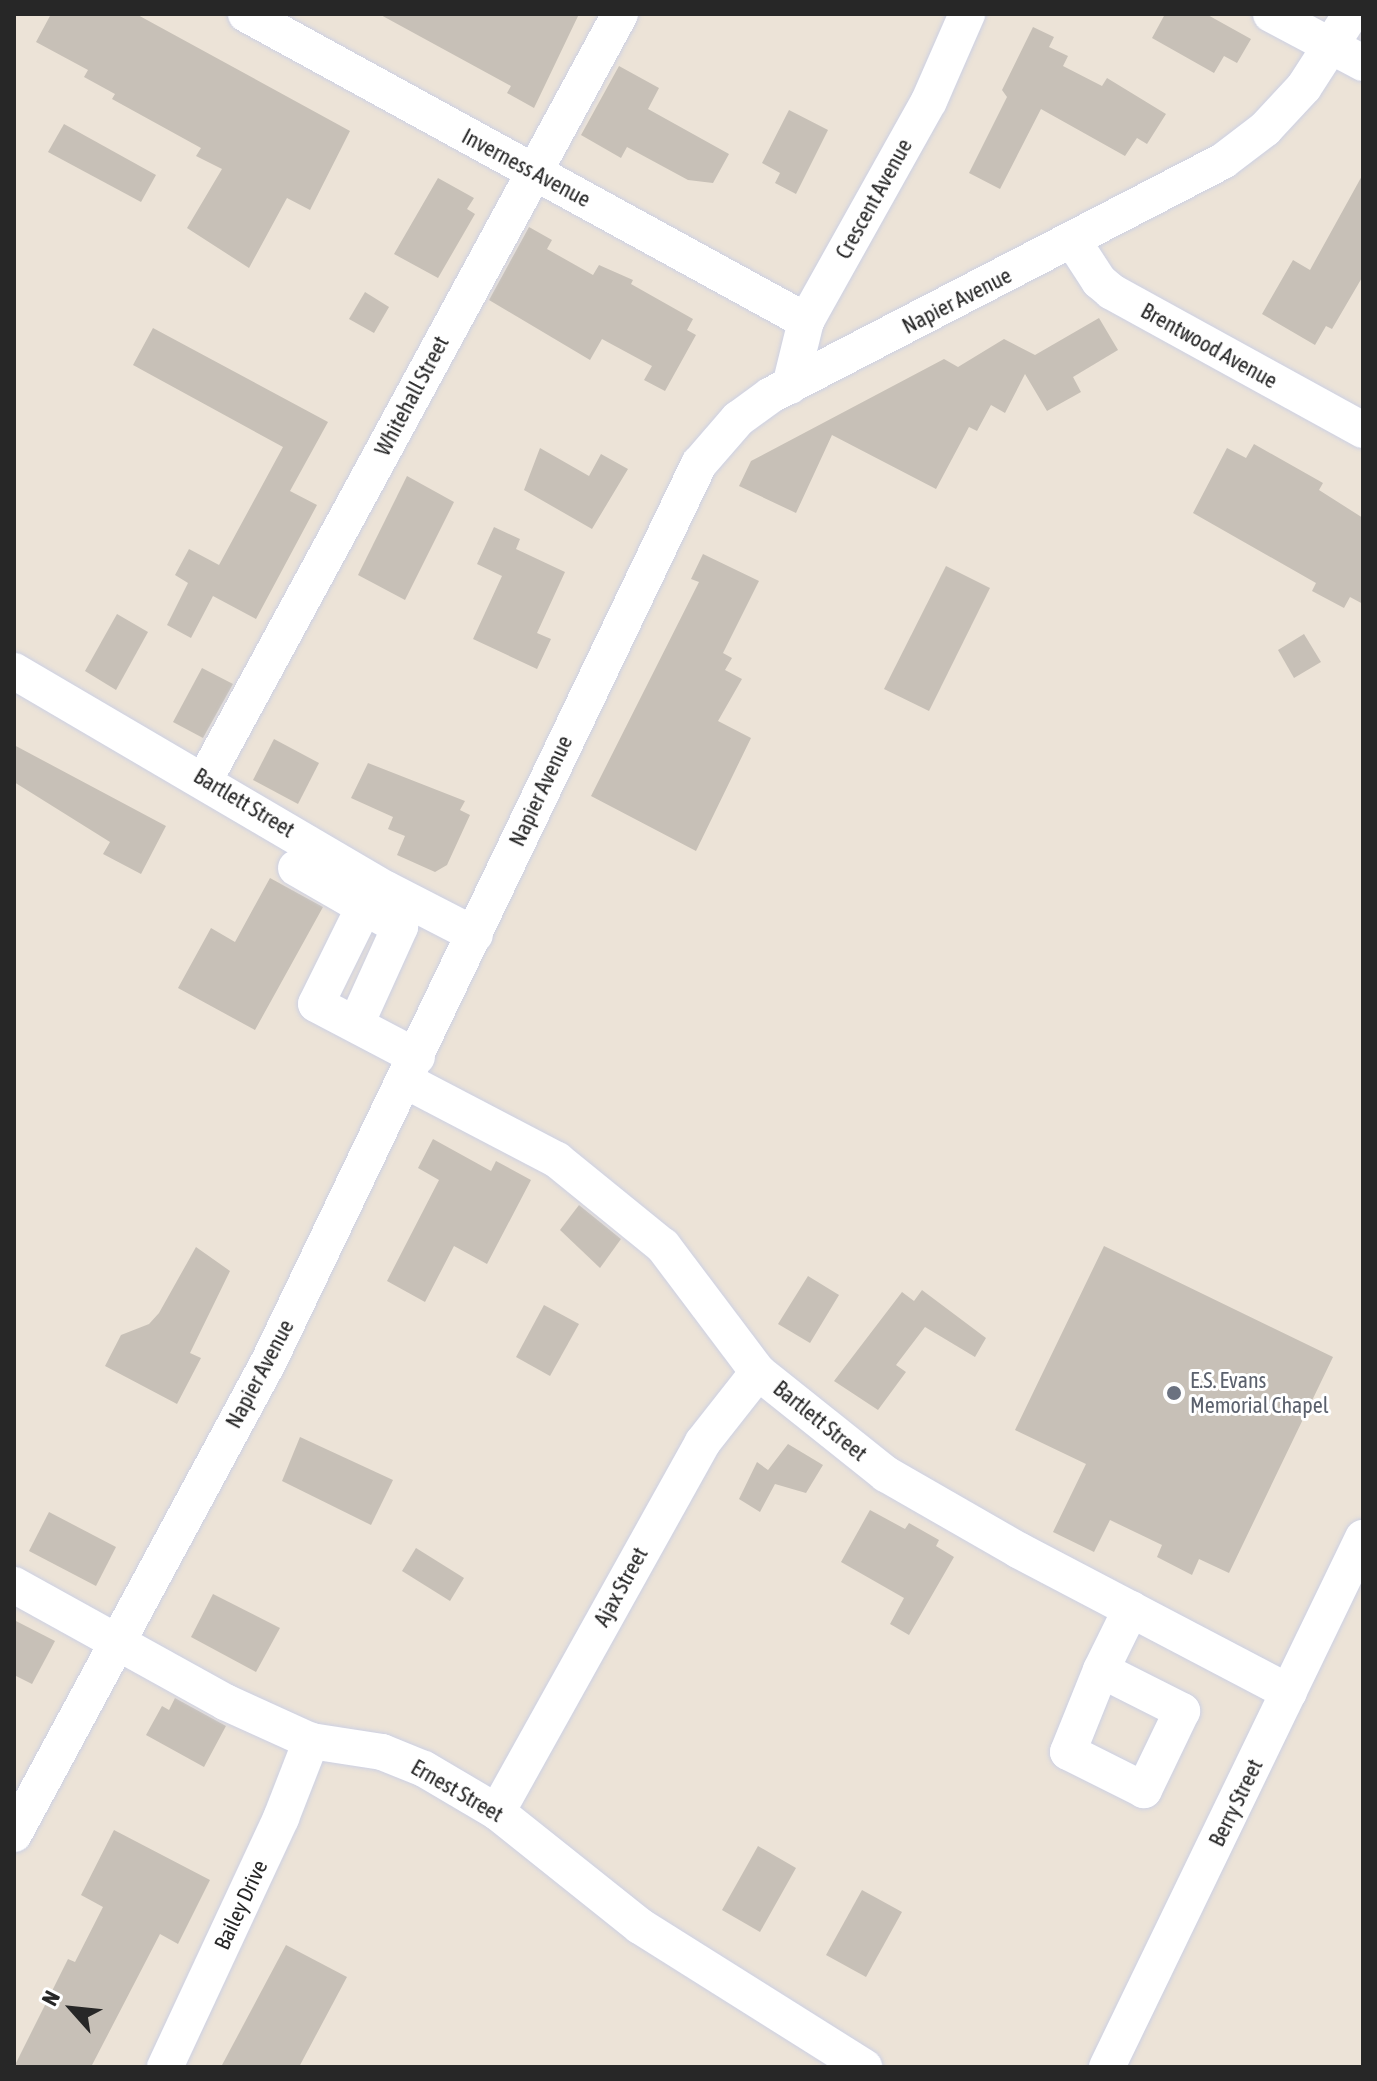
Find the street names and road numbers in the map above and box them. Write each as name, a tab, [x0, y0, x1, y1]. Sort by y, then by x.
street label: Inverness Avenue	[457, 123, 595, 213]
street label: Crescent Avenue	[830, 134, 918, 264]
street label: Napier Avenue	[898, 262, 1016, 340]
street label: Brentwood Avenue	[1136, 298, 1282, 394]
street label: Whitehall Street	[369, 332, 455, 460]
street label: Napier Avenue	[504, 731, 578, 851]
street label: Bartlett Street	[189, 763, 299, 843]
street label: Napier Avenue	[220, 1315, 300, 1433]
street label: Bartlett Street	[768, 1375, 872, 1467]
street label: Ajax Street	[589, 1543, 653, 1631]
street label: Ernest Street	[406, 1754, 508, 1828]
street label: Berry Street	[1204, 1755, 1268, 1851]
street label: Bailey Drive	[209, 1856, 273, 1954]

